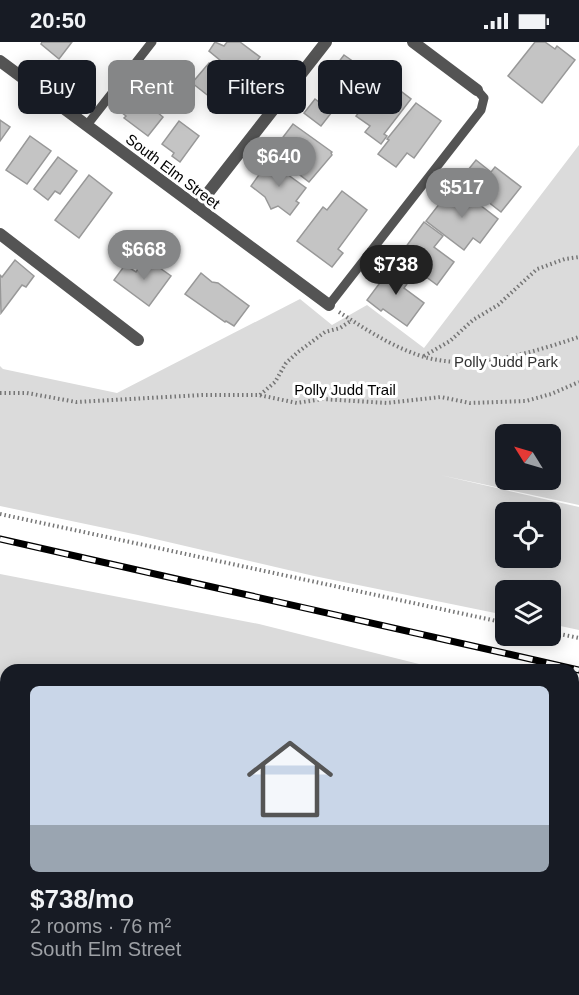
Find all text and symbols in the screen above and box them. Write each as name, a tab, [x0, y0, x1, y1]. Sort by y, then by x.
text: 20:50	[30, 8, 86, 33]
chip: Buy	[18, 60, 96, 114]
chip: Rent	[108, 60, 195, 114]
chip: Filters	[207, 60, 306, 114]
chip: New	[318, 60, 402, 114]
street label: South Elm Street	[123, 130, 224, 212]
pin: $640	[243, 137, 315, 188]
text: $640	[257, 145, 301, 167]
pin: $517	[426, 168, 498, 219]
text: $517	[440, 176, 484, 198]
pin: $668	[108, 230, 180, 281]
text: $668	[122, 238, 166, 260]
pin: $738	[360, 245, 432, 296]
text: $738	[374, 253, 418, 275]
park label: Polly Judd Park	[454, 353, 559, 370]
street label: Polly Judd Trail	[294, 381, 396, 398]
north arrow	[495, 424, 561, 490]
map controls	[495, 424, 561, 646]
button: locate	[495, 502, 561, 568]
button: layers	[495, 580, 561, 646]
icon: home	[236, 725, 344, 833]
text: $738/mo	[30, 884, 134, 914]
text: 2 rooms · 76 m²	[30, 915, 171, 937]
text: South Elm Street	[30, 938, 181, 960]

